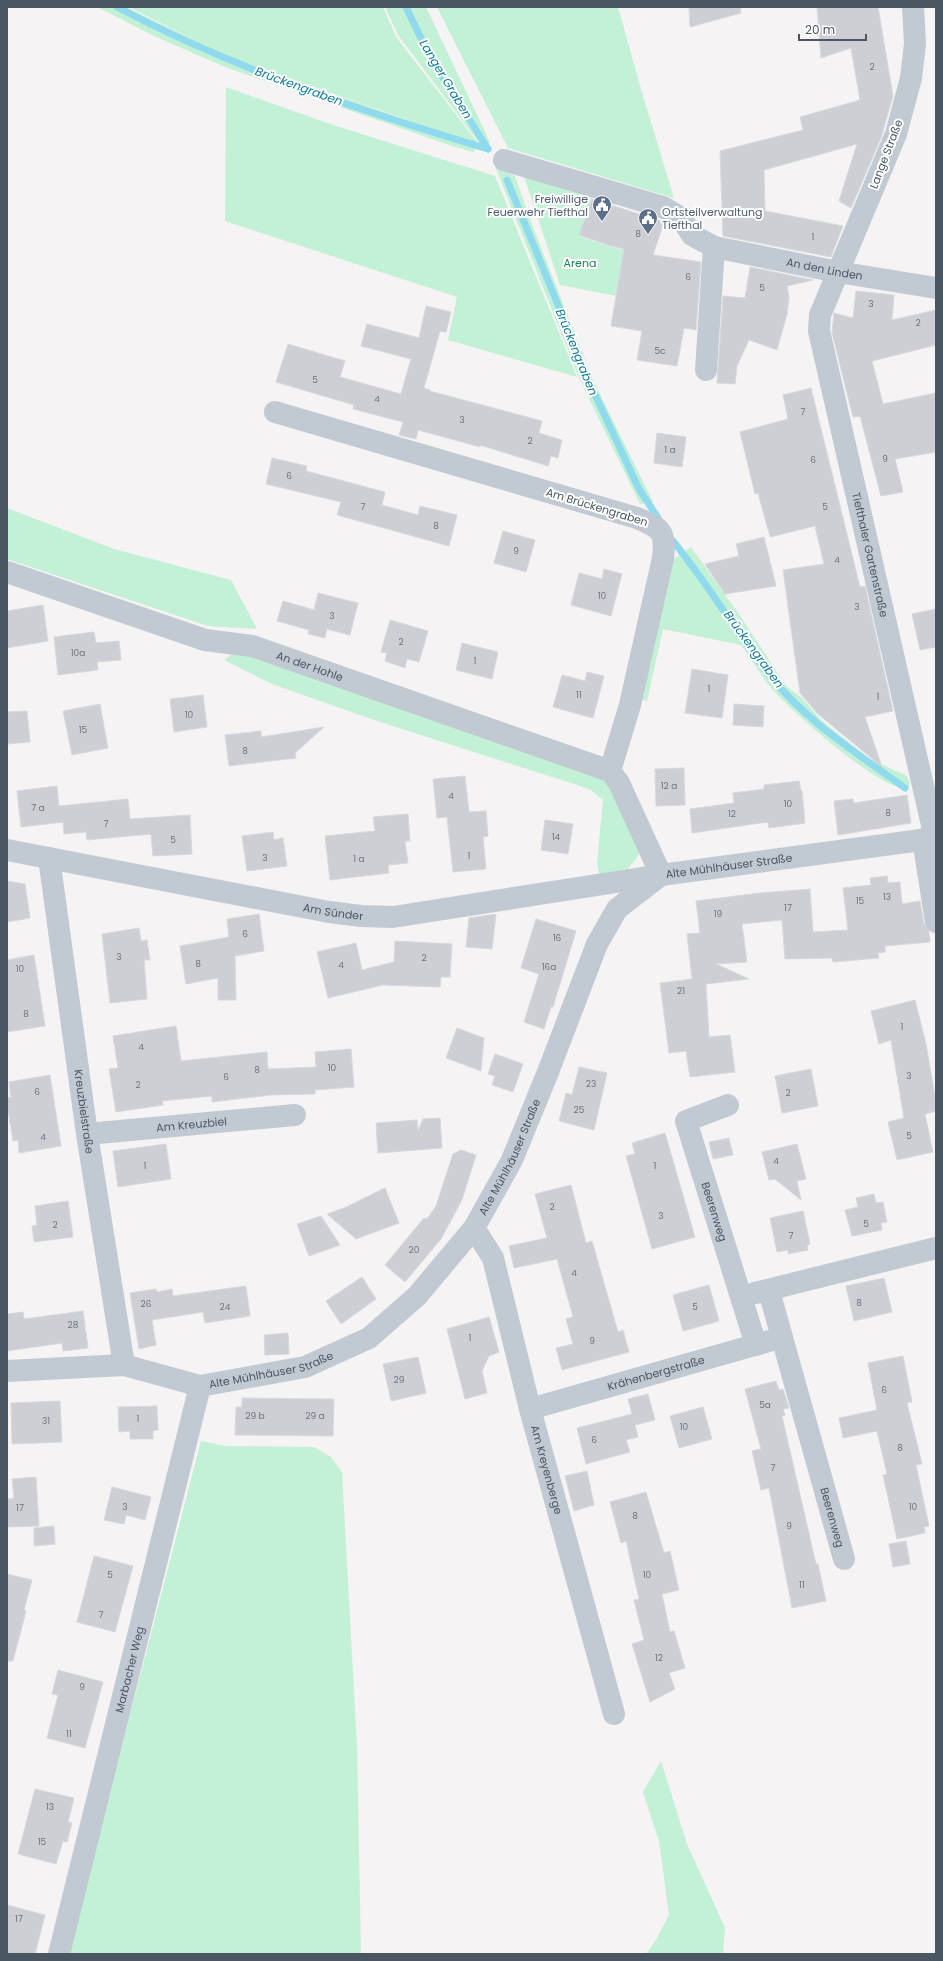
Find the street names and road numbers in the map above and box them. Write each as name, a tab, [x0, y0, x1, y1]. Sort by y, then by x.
street label: Lange Straße	[865, 117, 907, 191]
street label: An den Linden	[785, 254, 864, 284]
street label: Am Brückengraben	[544, 484, 650, 530]
street label: Tiefthaler Gartenstraße	[848, 491, 892, 619]
street label: An der Hohle	[274, 647, 346, 685]
street label: Alte Mühlhäuser Straße	[665, 849, 793, 882]
street label: Am Sünder	[302, 899, 363, 924]
street label: Kreuzbielstraße	[70, 1068, 98, 1155]
street label: Alte Mühlhäuser Straße	[475, 1096, 544, 1218]
street label: Am Kreuzbiel	[155, 1113, 228, 1136]
street label: Beerenweg	[698, 1180, 731, 1244]
street label: Alte Mühlhäuser Straße	[208, 1347, 336, 1392]
street label: Krähenbergstraße	[605, 1352, 707, 1395]
street label: Am Kreyenberge	[527, 1423, 567, 1516]
street label: Beerenweg	[816, 1485, 848, 1549]
street label: Marbacher Weg	[111, 1625, 148, 1715]

